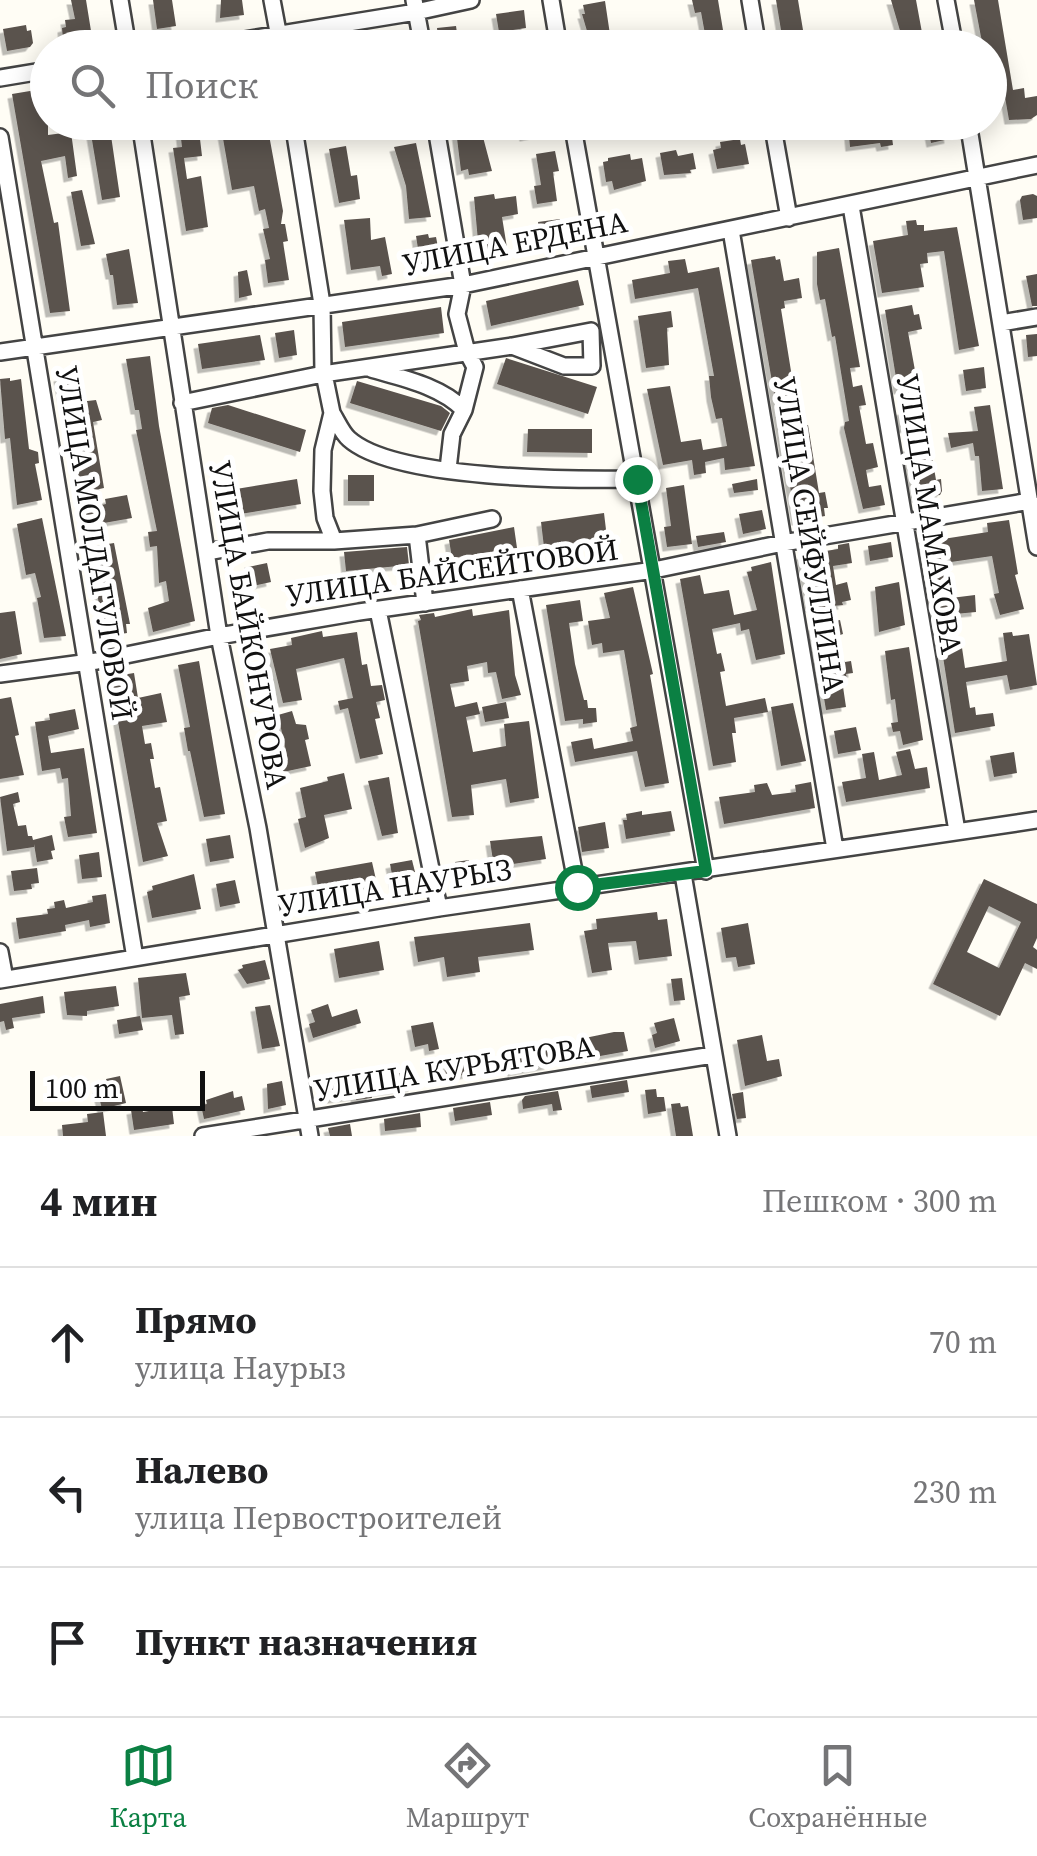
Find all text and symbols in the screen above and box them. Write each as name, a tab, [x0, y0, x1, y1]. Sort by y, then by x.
search box	[30, 30, 1007, 140]
icon: search	[65, 58, 120, 113]
text: Поиск	[145, 59, 258, 111]
street label: УЛИЦА ЕРДЕНА	[399, 201, 631, 285]
street label: УЛИЦА МОЛДАГУЛОВОЙ	[47, 363, 143, 723]
street label: УЛИЦА МАМАХОВА	[888, 371, 972, 657]
street label: УЛИЦА СЕЙФУЛЛИНА	[765, 374, 855, 696]
route end	[615, 457, 661, 503]
street label: УЛИЦА БАЙКОНУРОВА	[200, 458, 298, 792]
street label: УЛИЦА БАЙСЕЙТОВОЙ	[283, 528, 621, 616]
street label: УЛИЦА НАУРЫЗ	[275, 848, 515, 926]
route start	[555, 865, 601, 911]
street label: УЛИЦА КУРЬЯТОВА	[311, 1026, 597, 1110]
scale bar	[30, 1066, 205, 1110]
text: 100 m	[45, 1069, 119, 1107]
text: 4 мин	[40, 1172, 157, 1230]
text: Пешком · 300 m	[762, 1179, 997, 1223]
text: Прямо	[135, 1294, 257, 1346]
icon: ahead	[40, 1315, 95, 1370]
text: 70 m	[929, 1320, 997, 1364]
text: улица Наурыз	[135, 1346, 346, 1390]
text: Налево	[135, 1444, 269, 1496]
icon: left	[40, 1465, 95, 1520]
text: 230 m	[913, 1470, 997, 1514]
text: улица Первостроителей	[135, 1496, 502, 1540]
icon: arrive	[40, 1615, 95, 1670]
text: Пункт назначения	[135, 1616, 477, 1668]
tab: Карта	[109, 1738, 187, 1836]
tab: Маршрут	[406, 1738, 529, 1836]
tab: Сохранённые	[748, 1738, 928, 1836]

